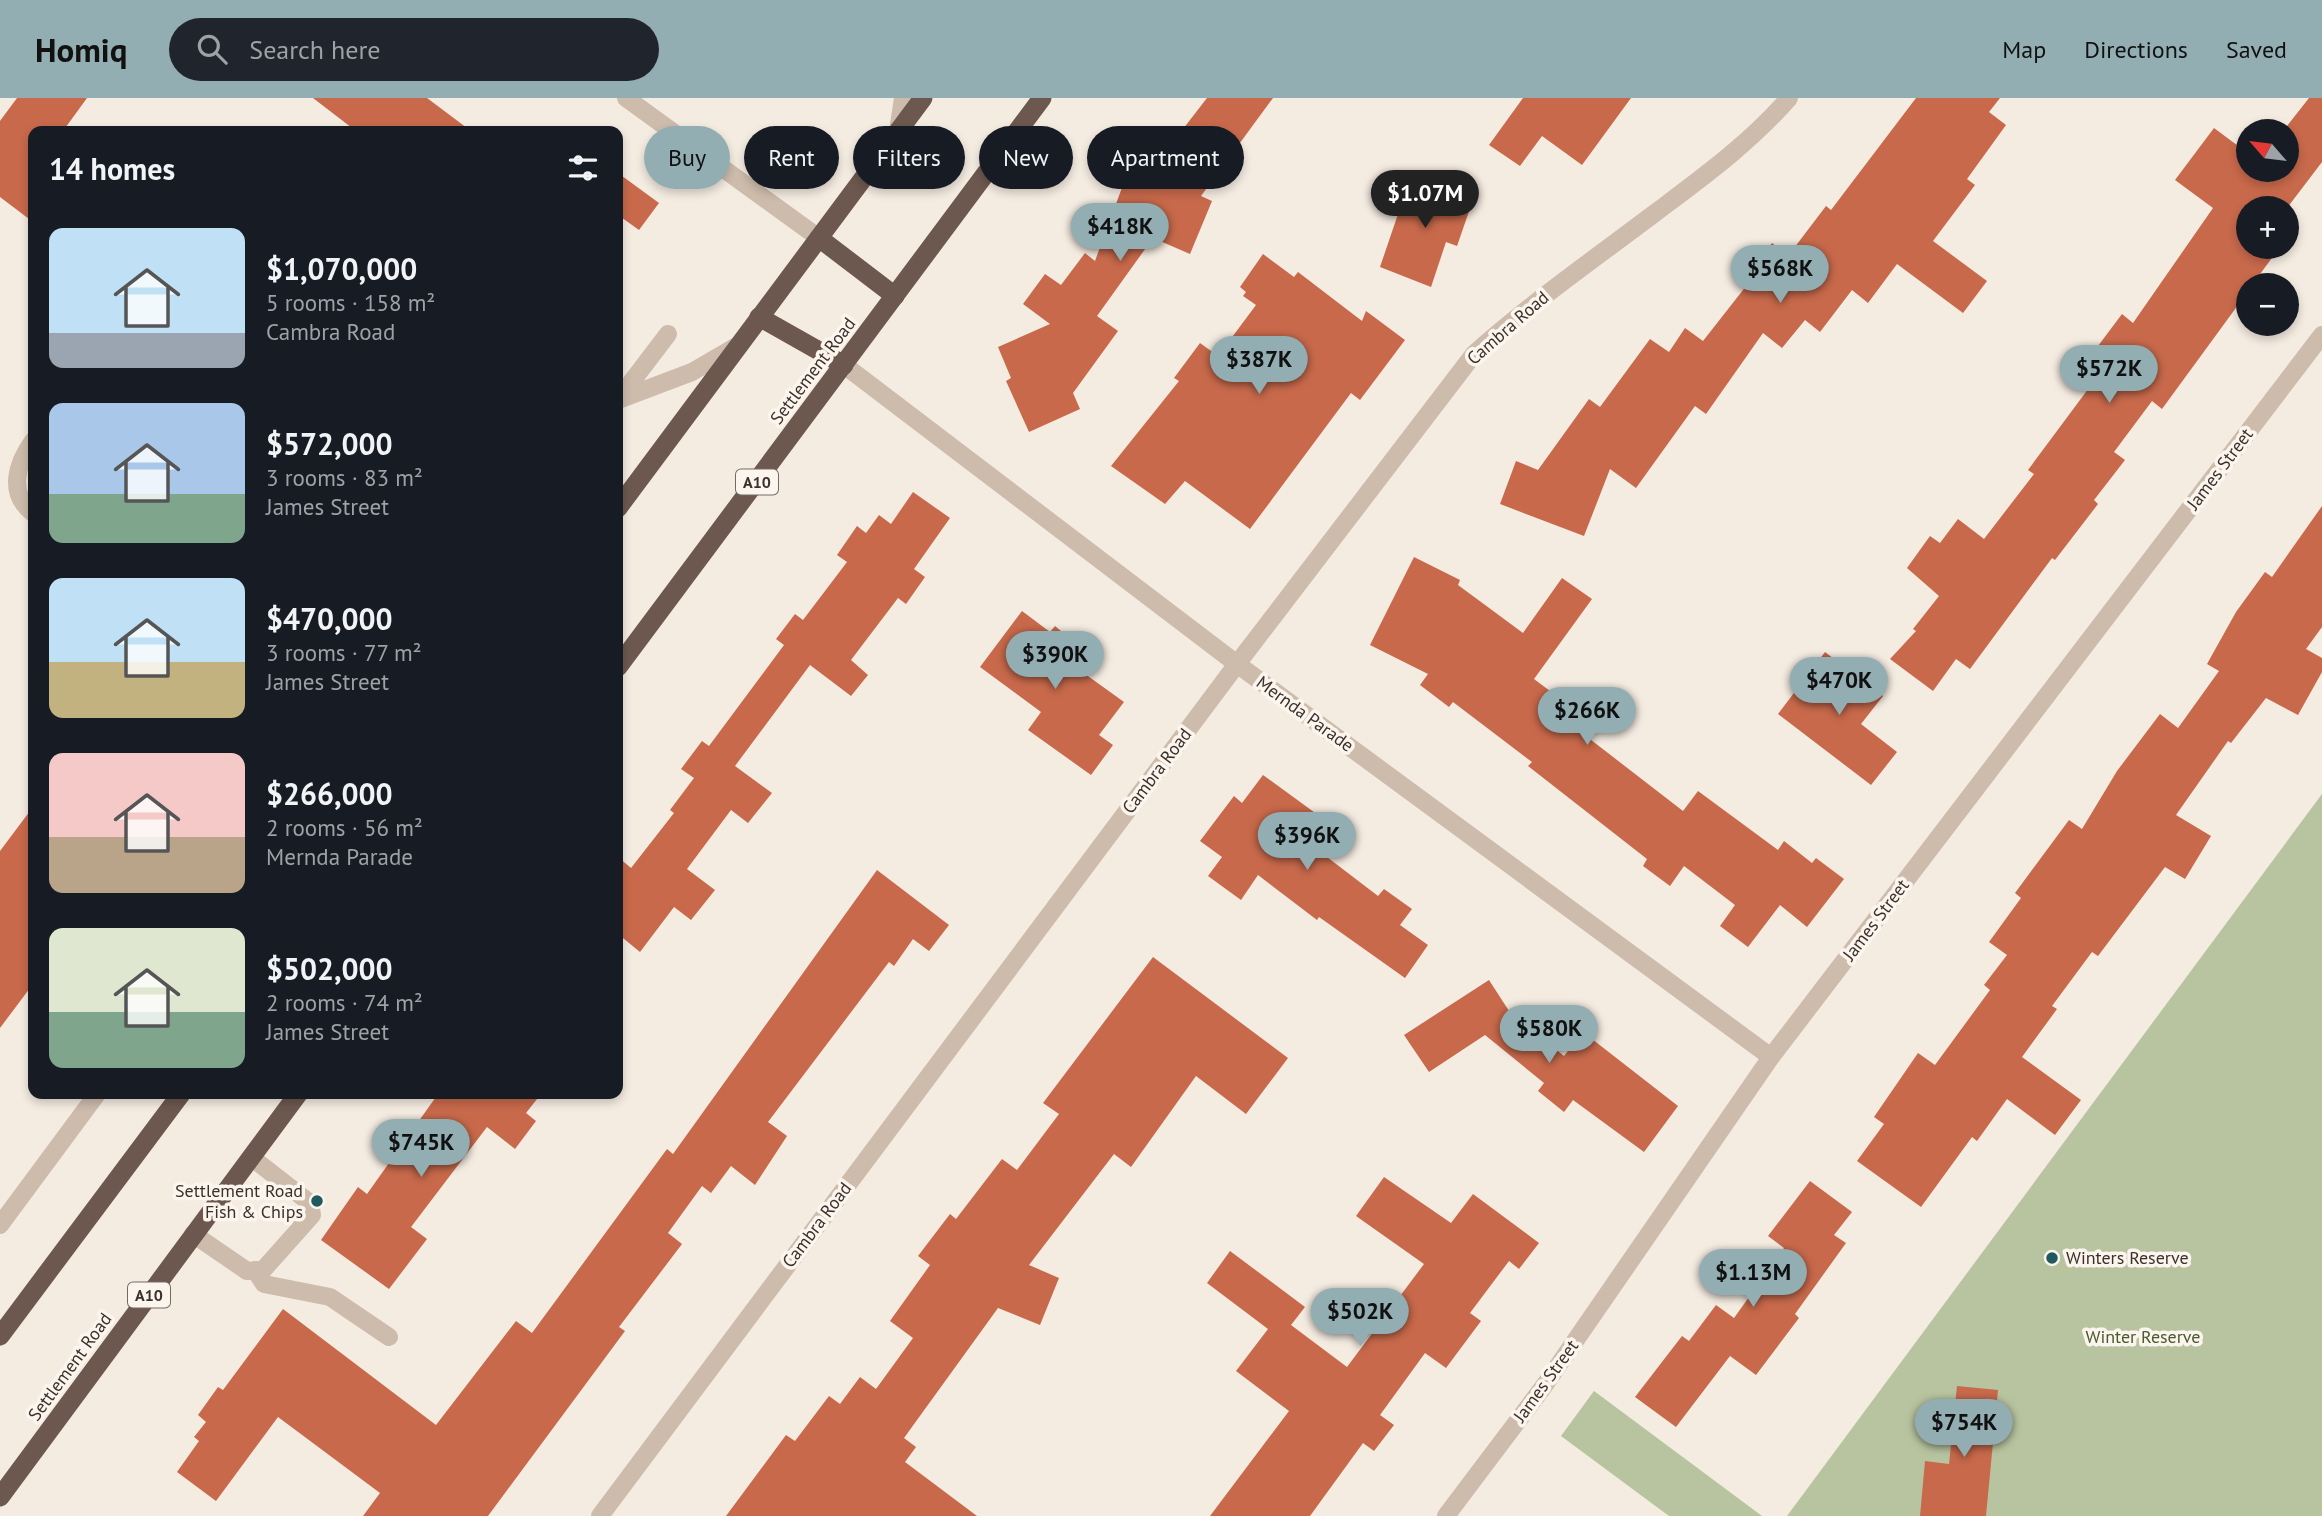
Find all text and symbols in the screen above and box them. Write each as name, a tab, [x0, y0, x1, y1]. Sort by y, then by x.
search box	[169, 18, 659, 81]
text: Homiq	[35, 28, 127, 71]
icon: search	[193, 30, 231, 68]
text: Search here	[249, 33, 380, 66]
text: Map	[2002, 34, 2046, 65]
text: Directions	[2084, 34, 2188, 65]
text: Saved	[2226, 34, 2287, 65]
north arrow	[2236, 119, 2300, 182]
map controls	[2236, 119, 2299, 336]
chip: Buy	[644, 126, 730, 189]
chip: Rent	[744, 126, 839, 189]
chip: Filters	[853, 126, 965, 189]
chip: New	[979, 126, 1073, 189]
chip: Apartment	[1087, 126, 1244, 189]
text: 14 homes	[49, 149, 175, 188]
icon: filters	[564, 149, 602, 187]
pin: $1.07M	[1368, 170, 1482, 230]
text: $1.07M	[1387, 178, 1463, 207]
button: +	[2236, 196, 2299, 259]
pin: $418K	[1071, 204, 1169, 263]
text: $418K	[1087, 211, 1153, 240]
pin: $568K	[1731, 246, 1829, 305]
text: $1,070,000	[266, 249, 417, 288]
text: $568K	[1747, 253, 1813, 282]
icon: home	[105, 256, 189, 340]
button: −	[2236, 273, 2299, 336]
street label: Cambra Road	[1462, 286, 1553, 369]
text: 5 rooms · 158 m²	[266, 288, 435, 317]
street label: Settlement Road	[765, 313, 860, 429]
text: Cambra Road	[266, 317, 395, 346]
pin: $387K	[1210, 336, 1308, 396]
text: $387K	[1226, 344, 1292, 373]
pin: $572K	[2060, 345, 2158, 405]
text: $572K	[2076, 353, 2142, 382]
street label: James Street	[2181, 423, 2258, 515]
text: $572,000	[266, 424, 393, 463]
icon: home	[105, 431, 189, 515]
text: 3 rooms · 83 m²	[266, 463, 423, 492]
road number: A10	[736, 470, 778, 494]
text: James Street	[266, 492, 389, 521]
text: $470,000	[266, 599, 393, 638]
icon: home	[105, 606, 189, 690]
pin: $390K	[1006, 632, 1104, 691]
text: 3 rooms · 77 m²	[266, 638, 422, 667]
text: $390K	[1022, 639, 1088, 668]
pin: $470K	[1790, 658, 1888, 717]
text: $470K	[1806, 665, 1872, 694]
text: James Street	[266, 667, 389, 696]
street label: Mernda Parade	[1252, 670, 1359, 757]
pin: $266K	[1538, 688, 1636, 747]
text: $266K	[1554, 695, 1620, 724]
street label: Cambra Road	[1117, 723, 1196, 818]
text: $266,000	[266, 774, 393, 813]
icon: home	[105, 781, 189, 865]
pin: $396K	[1258, 812, 1356, 872]
text: 2 rooms · 56 m²	[266, 813, 423, 842]
text: $396K	[1274, 820, 1340, 849]
text: Mernda Parade	[266, 842, 413, 871]
street label: James Street	[1837, 874, 1914, 966]
text: $502,000	[266, 949, 393, 988]
icon: home	[105, 956, 189, 1040]
text: 2 rooms · 74 m²	[266, 988, 423, 1017]
pin: $580K	[1500, 1006, 1598, 1065]
text: $580K	[1516, 1013, 1582, 1042]
text: James Street	[266, 1017, 389, 1046]
pin: $745K	[372, 1119, 470, 1179]
text: $745K	[388, 1127, 454, 1156]
street label: Cambra Road	[777, 1177, 856, 1272]
place label: Settlement Road Fish & Chips	[175, 1179, 303, 1223]
marker: Settlement Road Fish & Chips	[309, 1193, 325, 1209]
place label: Winters Reserve	[2066, 1246, 2189, 1269]
pin: $1.13M	[1696, 1250, 1810, 1309]
marker: Winters Reserve	[2044, 1250, 2060, 1266]
text: $1.13M	[1715, 1257, 1791, 1286]
road number: A10	[128, 1282, 170, 1308]
pin: $502K	[1311, 1288, 1409, 1348]
text: $502K	[1327, 1296, 1393, 1325]
street label: Settlement Road	[23, 1308, 116, 1425]
park label: Winter Reserve	[2085, 1325, 2201, 1348]
street label: James Street	[1507, 1335, 1583, 1427]
pin: $754K	[1915, 1400, 2013, 1459]
text: $754K	[1931, 1407, 1997, 1436]

